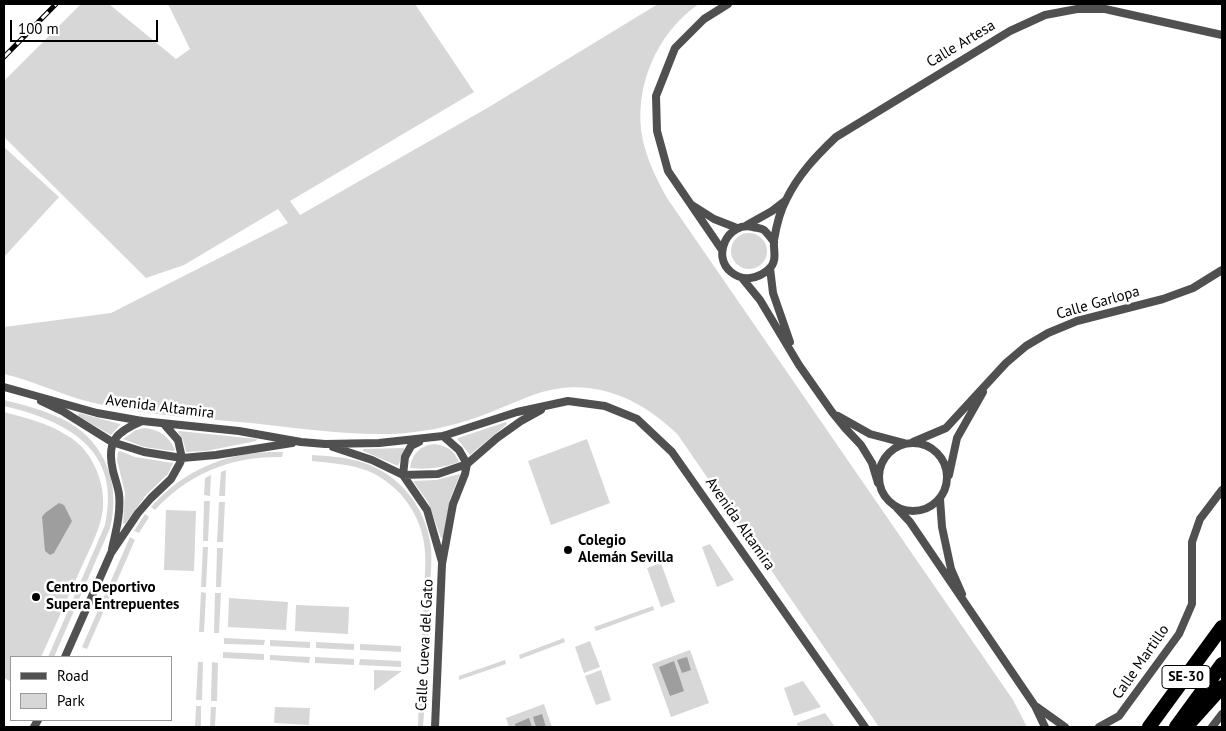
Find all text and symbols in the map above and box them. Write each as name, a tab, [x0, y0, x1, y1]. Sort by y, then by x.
scale bar	[12, 10, 160, 42]
street label: Calle Artesa	[923, 17, 999, 71]
text: 100 m	[18, 19, 59, 38]
street label: Calle Garlopa	[1054, 283, 1142, 323]
street label: Avenida Altamira	[105, 391, 215, 423]
street label: Avenida Altamira	[701, 474, 779, 574]
place label: Colegio Alemán Sevilla	[578, 532, 673, 567]
marker: Colegio Alemán Sevilla	[562, 544, 574, 556]
place label: Centro Deportivo Supera Entrepuentes	[46, 579, 179, 614]
street label: Calle Cueva del Gato	[413, 579, 437, 711]
marker: Centro Deportivo Supera Entrepuentes	[30, 591, 42, 603]
street label: Calle Martillo	[1109, 621, 1173, 703]
legend	[10, 656, 172, 721]
text: Road	[57, 666, 89, 685]
road number: SE-30	[1162, 666, 1210, 689]
text: Park	[57, 691, 85, 710]

